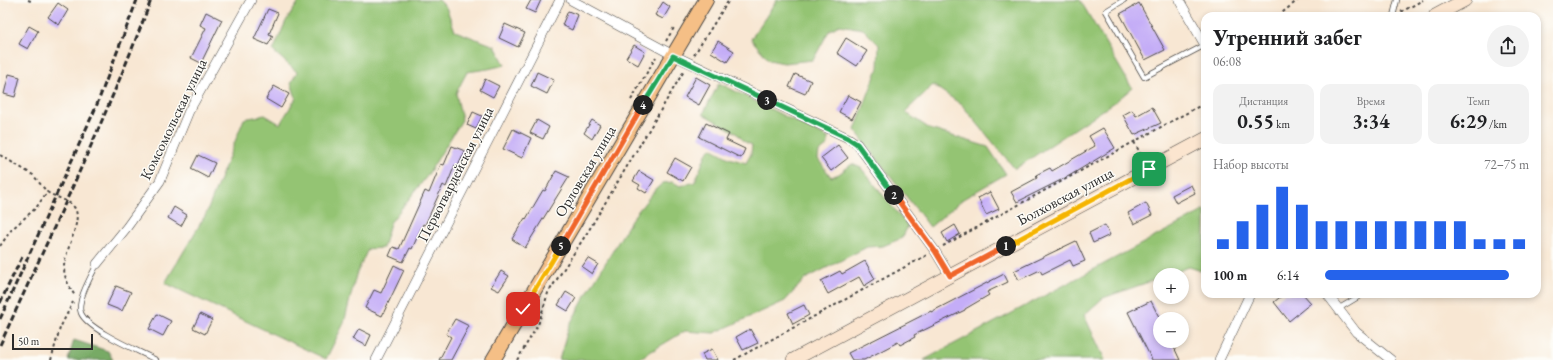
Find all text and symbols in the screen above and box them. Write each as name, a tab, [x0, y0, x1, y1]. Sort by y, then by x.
text: Утренний забег	[1213, 23, 1362, 52]
button: share	[1487, 25, 1529, 67]
text: 06:08	[1213, 53, 1241, 70]
street label: Комсомольская улица	[135, 55, 211, 183]
pin: 3	[757, 90, 777, 110]
text: 3	[764, 93, 770, 107]
text: Дистанция	[1239, 94, 1288, 108]
text: Время	[1357, 94, 1385, 108]
text: Темп	[1467, 94, 1490, 108]
pin: 4	[633, 95, 653, 115]
text: 4	[640, 98, 646, 112]
street label: Первогвардейская улица	[413, 103, 497, 245]
text: 0.55	[1237, 108, 1274, 134]
text: 3:34	[1352, 108, 1390, 134]
text: 6:29	[1449, 108, 1487, 134]
text: km	[1274, 117, 1290, 131]
text: /km	[1487, 117, 1507, 131]
street label: Орловская улица	[550, 122, 620, 220]
pin	[1132, 152, 1166, 186]
text: Набор высоты	[1213, 156, 1289, 173]
text: 72–75 m	[1484, 156, 1529, 173]
icon: arrive	[1138, 158, 1160, 180]
street label: Болховская улица	[1014, 163, 1116, 229]
pin: 2	[884, 185, 904, 205]
text: 2	[891, 188, 897, 202]
pin: 5	[551, 236, 571, 256]
pin: 1	[996, 236, 1016, 256]
text: 5	[558, 239, 564, 253]
text: 1	[1003, 239, 1009, 253]
text: 100 m	[1213, 267, 1247, 284]
text: 6:14	[1277, 267, 1299, 284]
map controls	[1153, 268, 1189, 348]
button: +	[1153, 268, 1189, 304]
pin	[506, 292, 540, 326]
icon: check	[512, 298, 534, 320]
button: −	[1153, 312, 1189, 348]
scale bar	[12, 332, 93, 351]
text: 50 m	[18, 334, 39, 348]

